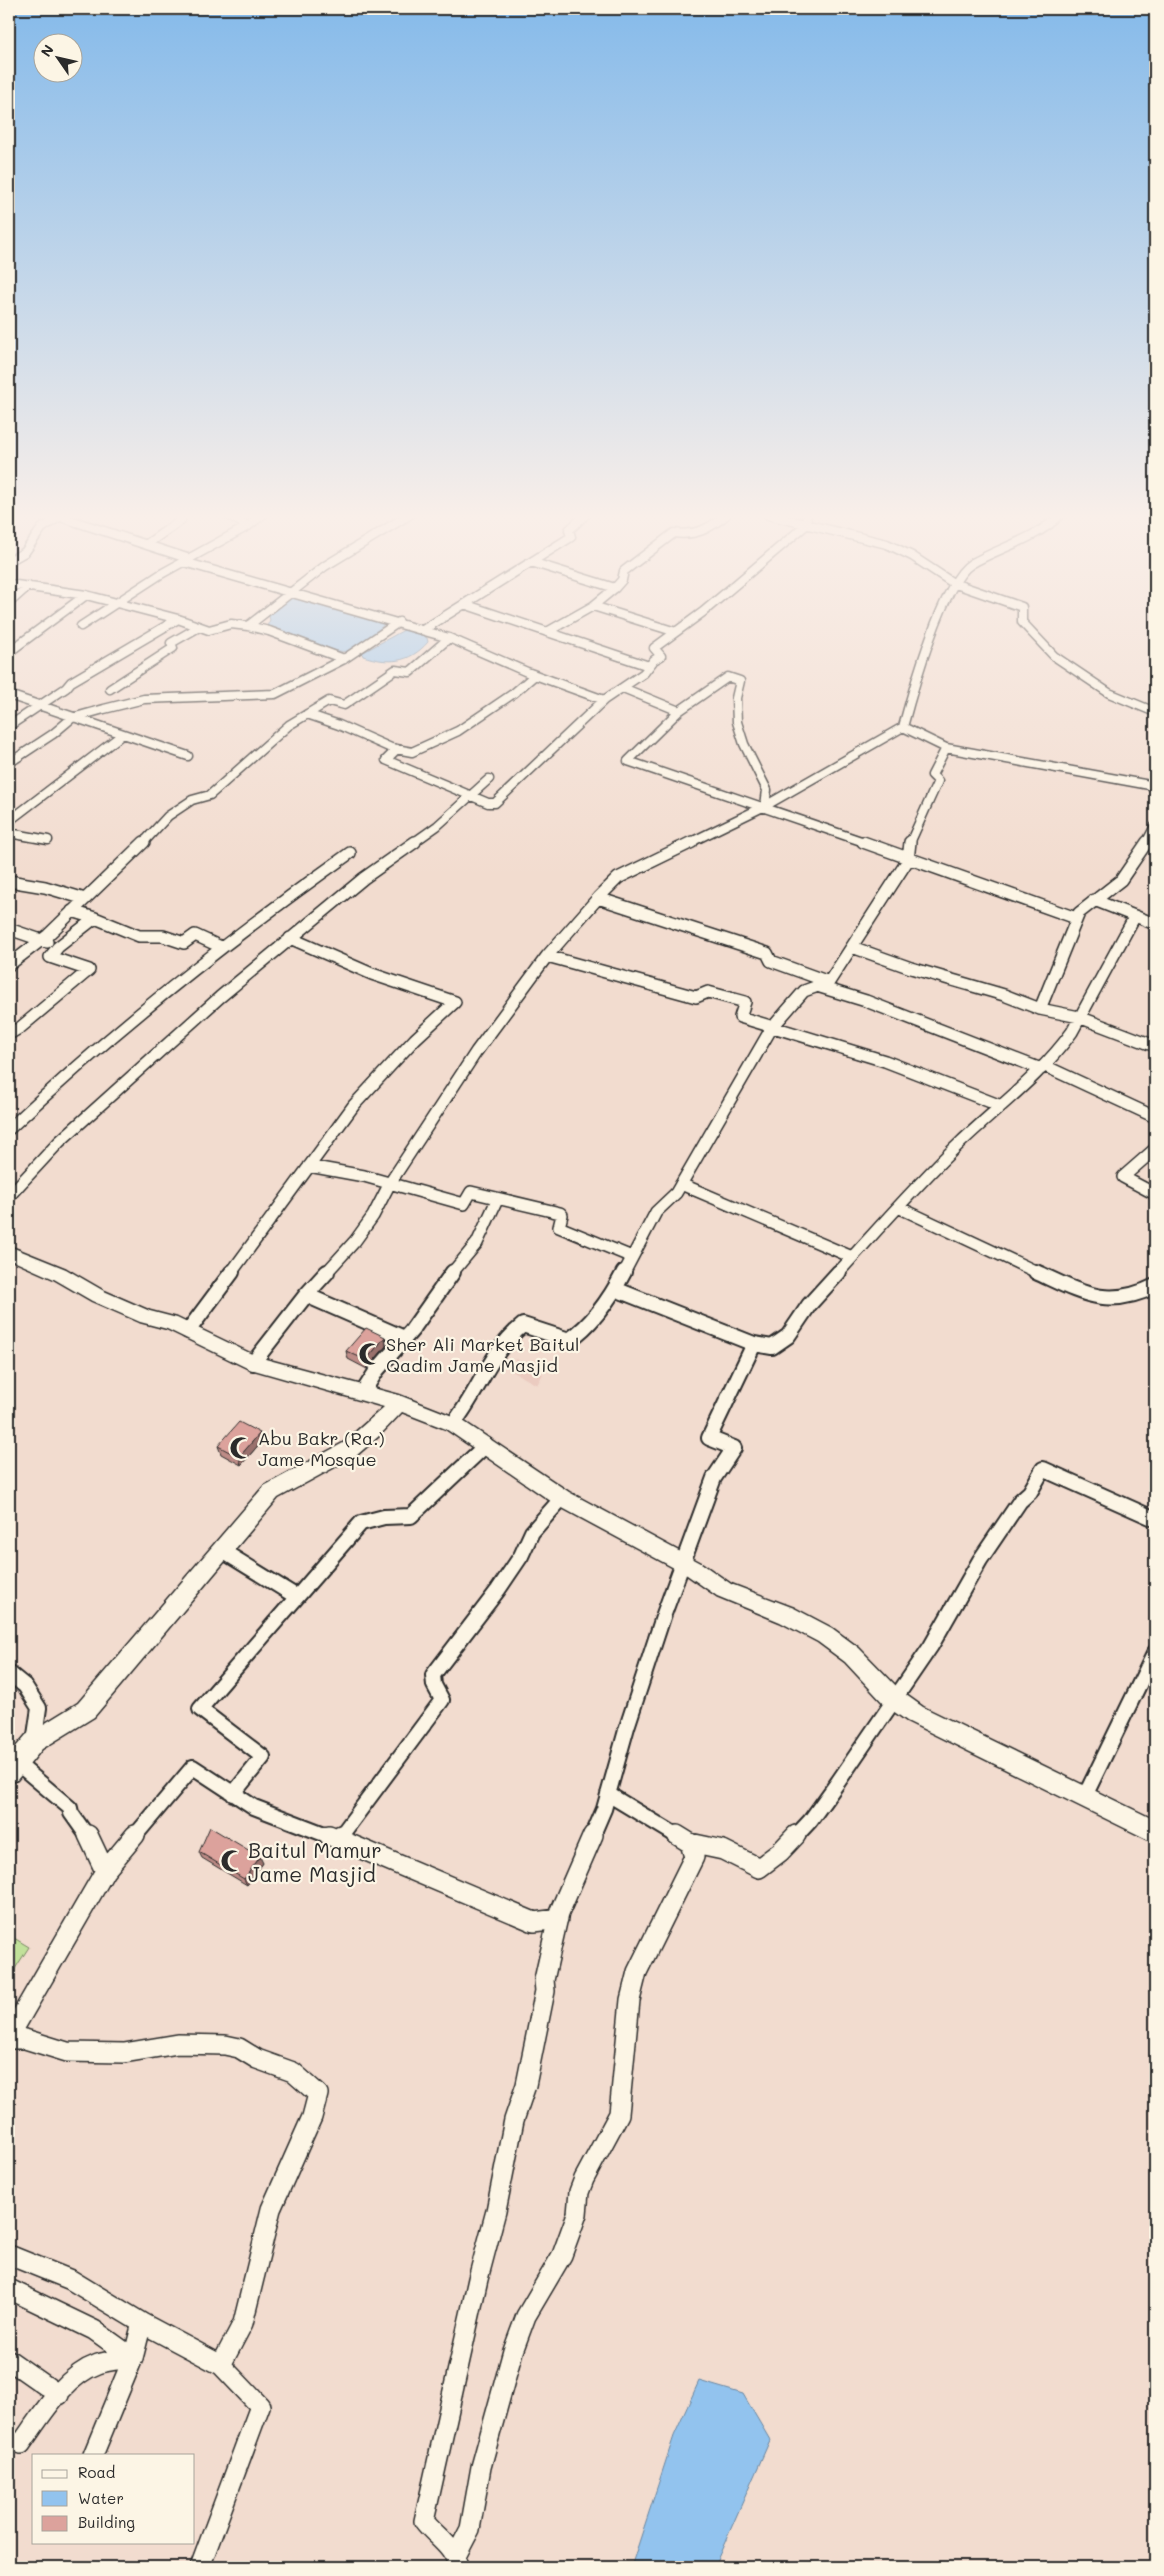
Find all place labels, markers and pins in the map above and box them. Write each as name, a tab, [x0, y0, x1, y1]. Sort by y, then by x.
place label: Sher Ali Market Baitul Qadim Jame Masjid	[386, 1332, 580, 1377]
mosque icon: Sher Ali Market Baitul Qadim Jame Masjid	[357, 1341, 383, 1367]
place label: Abu Bakr (Ra.) Jame Mosque	[258, 1426, 385, 1471]
mosque icon: Abu Bakr (Ra.) Jame Mosque	[228, 1435, 254, 1461]
place label: Baitul Mamur Jame Masjid	[248, 1836, 382, 1887]
mosque icon: Baitul Mamur Jame Masjid	[219, 1848, 245, 1874]

